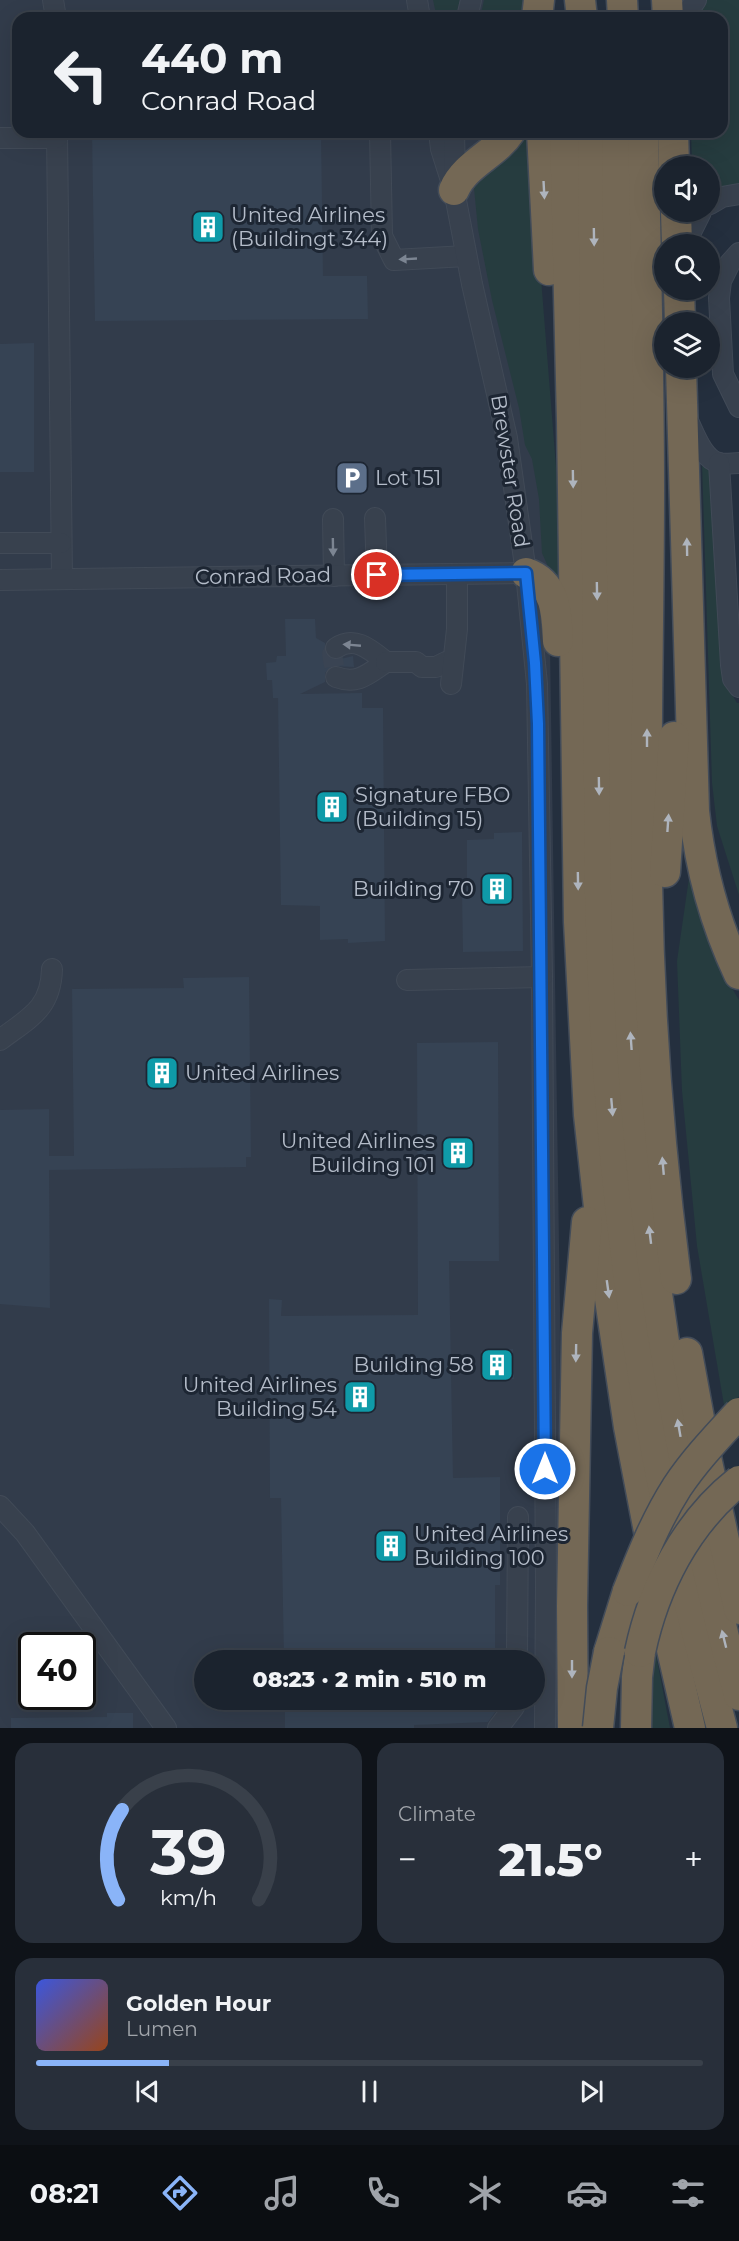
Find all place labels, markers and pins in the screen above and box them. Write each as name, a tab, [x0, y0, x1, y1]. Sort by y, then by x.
place label: United Airlines (Buildingt 344)	[231, 202, 388, 251]
building icon: United Airlines (Buildingt 344)	[190, 209, 226, 245]
parking icon: Lot 151	[334, 460, 370, 496]
place label: Lot 151	[375, 465, 441, 490]
pin	[351, 549, 402, 600]
place label: Signature FBO (Building 15)	[355, 782, 510, 831]
building icon: Signature FBO (Building 15)	[314, 789, 350, 825]
building icon: Building 70	[479, 871, 515, 907]
place label: Building 70	[353, 876, 474, 901]
building icon: United Airlines	[144, 1055, 180, 1091]
place label: United Airlines	[185, 1060, 339, 1085]
place label: United Airlines Building 101	[281, 1128, 435, 1177]
building icon: United Airlines Building 101	[440, 1135, 476, 1171]
building icon: Building 58	[479, 1347, 515, 1383]
place label: Building 58	[354, 1352, 474, 1377]
place label: United Airlines Building 54	[183, 1372, 337, 1421]
building icon: United Airlines Building 54	[342, 1379, 378, 1415]
place label: United Airlines Building 100	[414, 1521, 568, 1570]
building icon: United Airlines Building 100	[373, 1528, 409, 1564]

